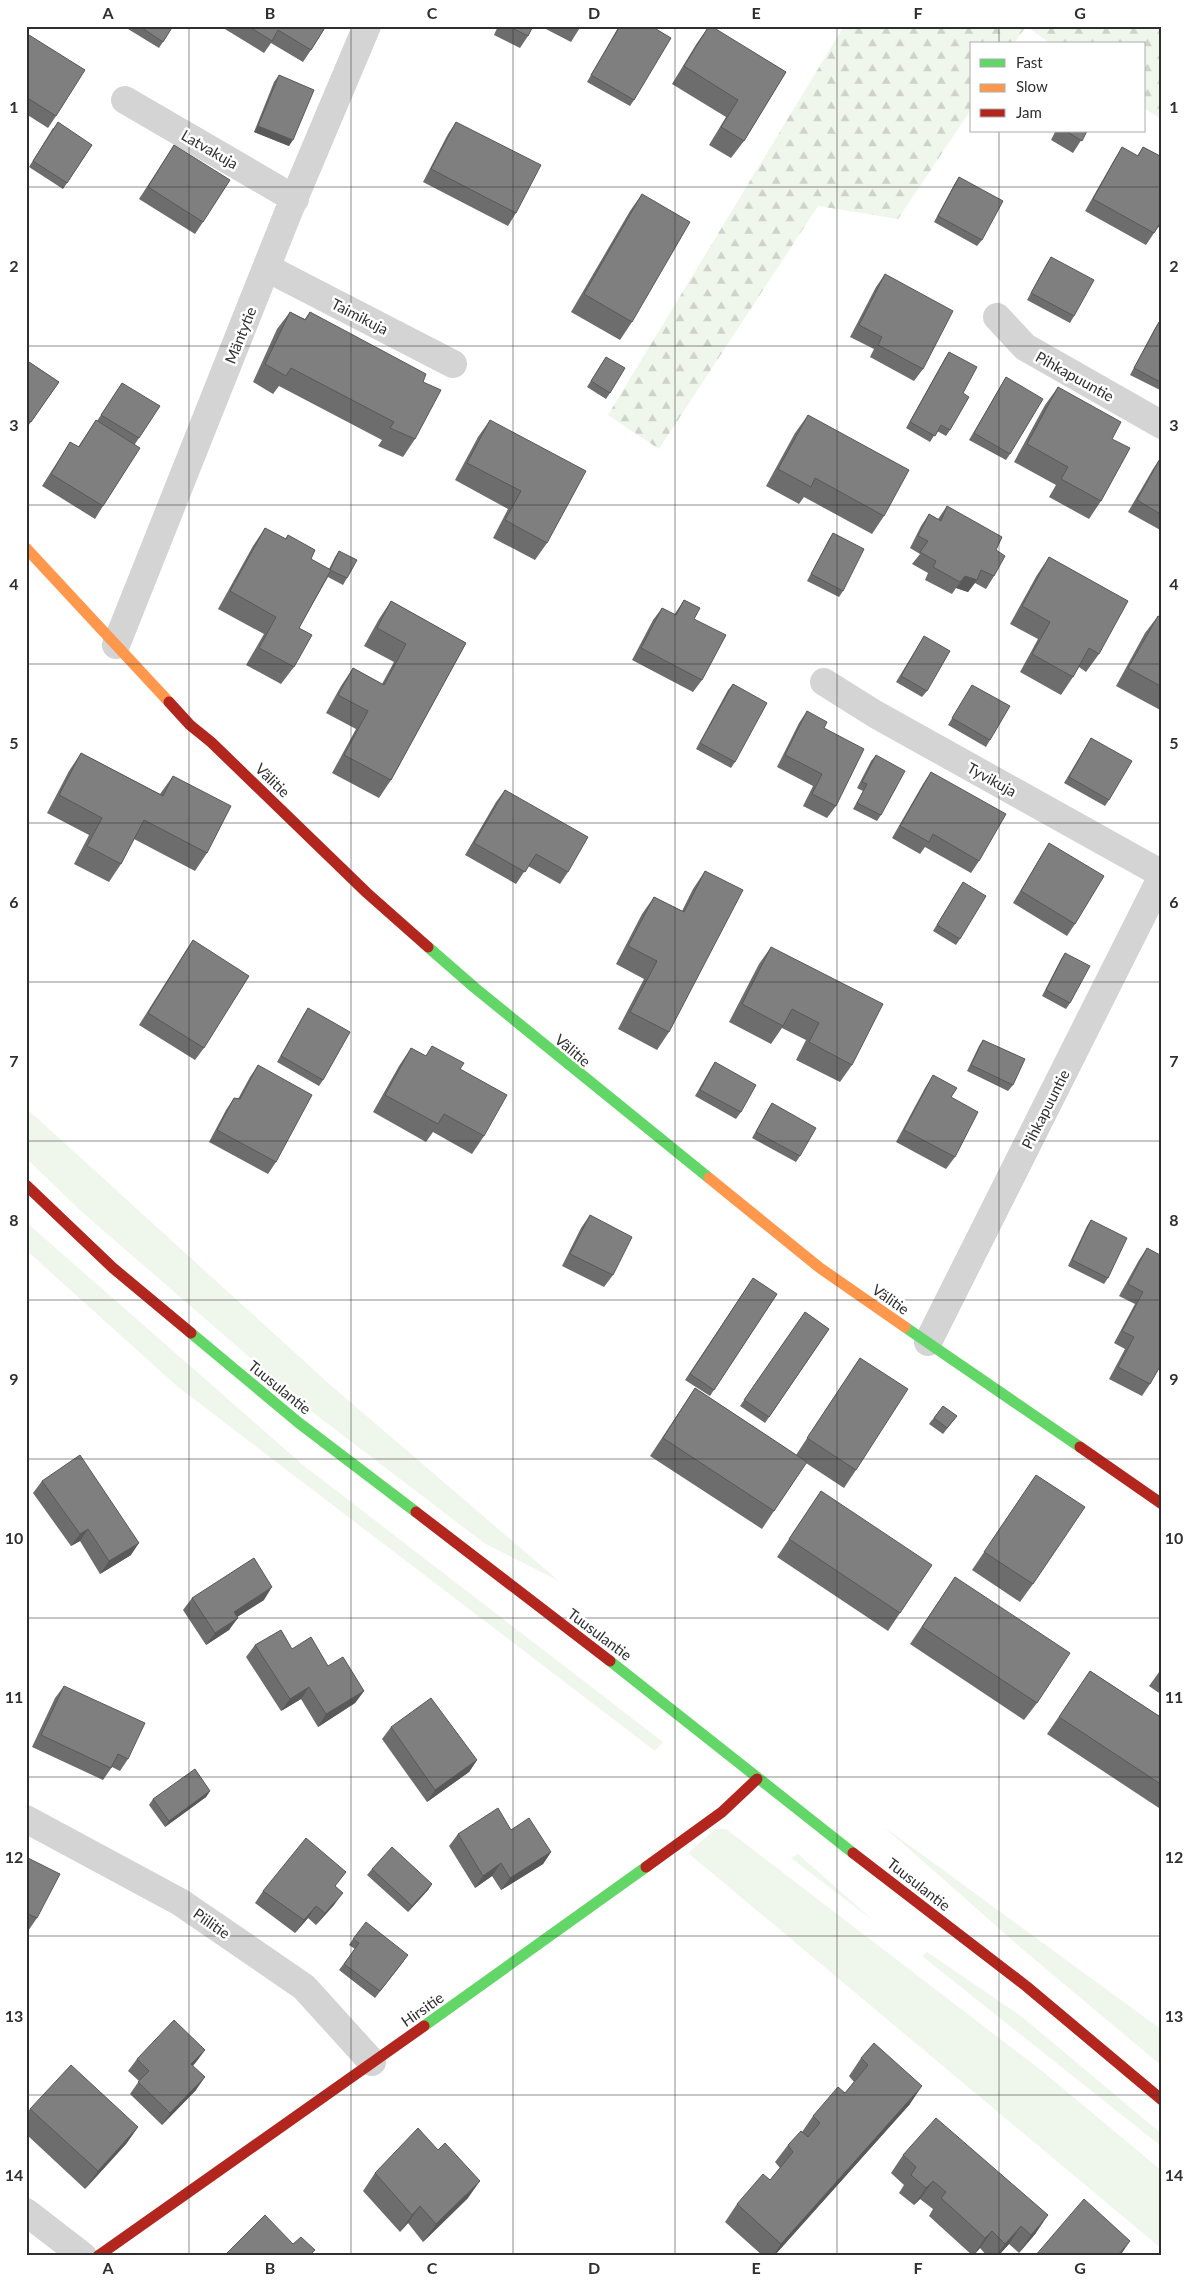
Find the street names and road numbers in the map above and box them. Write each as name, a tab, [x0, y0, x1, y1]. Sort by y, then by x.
street label: Latvakuja	[178, 126, 242, 172]
street label: Taimikuja	[329, 294, 391, 338]
street label: Mäntytie	[220, 304, 260, 366]
street label: Pihkapuuntie	[1033, 347, 1117, 405]
street label: Tyvikuja	[964, 758, 1020, 800]
street label: Välitie	[252, 759, 294, 801]
street label: Välitie	[552, 1030, 595, 1070]
street label: Pihkapuuntie	[1017, 1066, 1073, 1152]
street label: Välitie	[869, 1280, 913, 1318]
street label: Tuusulantie	[245, 1356, 315, 1418]
street label: Tuusulantie	[565, 1604, 636, 1664]
street label: Tuusulantie	[884, 1854, 954, 1914]
street label: Piilitie	[190, 1904, 234, 1942]
street label: Hirsitie	[397, 1988, 447, 2030]

